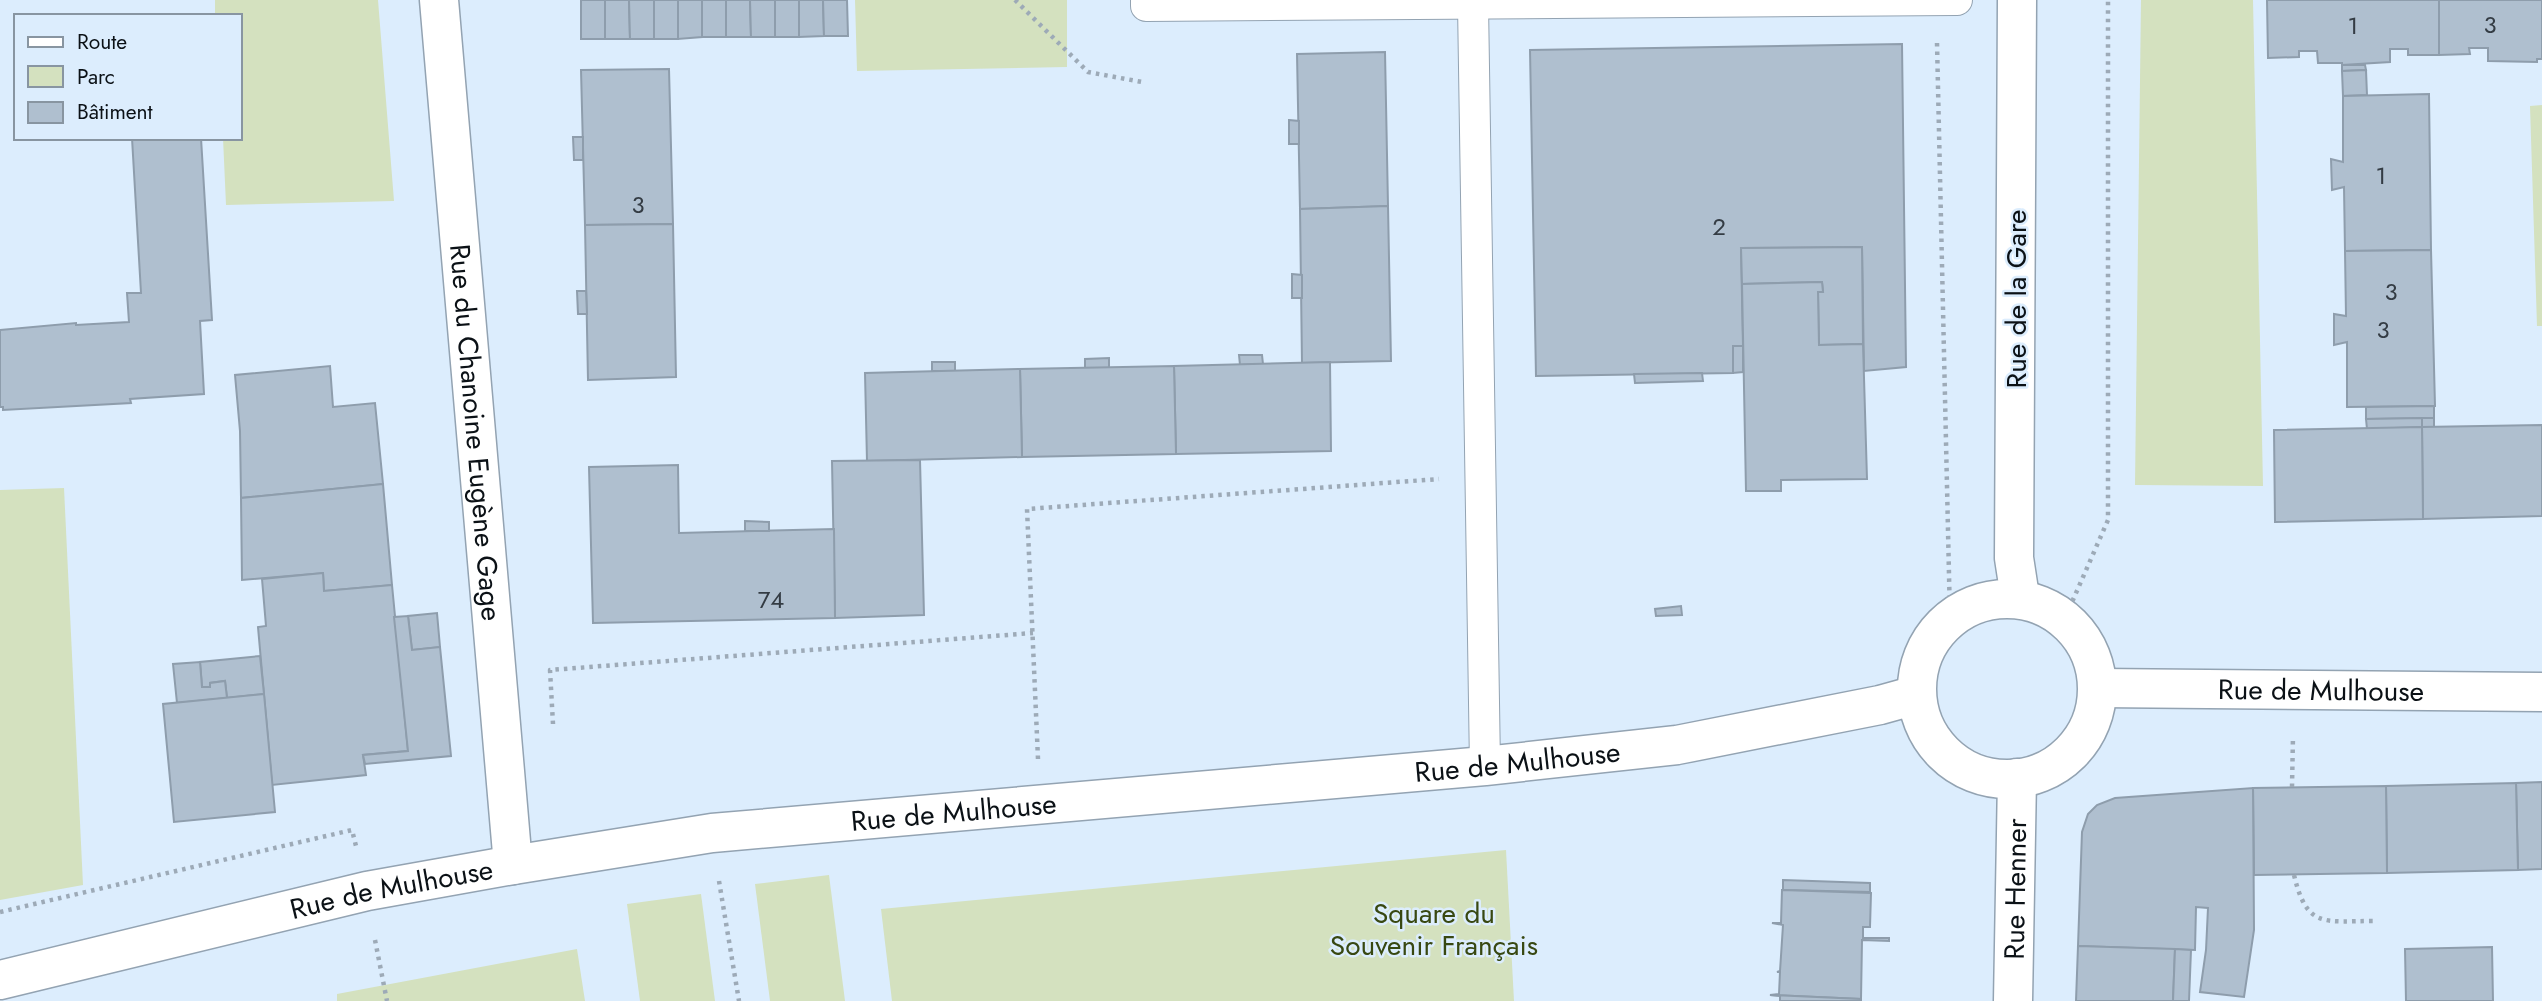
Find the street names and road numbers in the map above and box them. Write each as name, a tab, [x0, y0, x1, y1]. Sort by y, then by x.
street label: Rue de la Gare	[1996, 209, 2037, 389]
street label: Rue du Chanoine Eugène Gage	[439, 242, 513, 623]
street label: Rue de Mulhouse	[2218, 669, 2424, 711]
street label: Rue de Mulhouse	[1413, 731, 1622, 793]
street label: Rue de Mulhouse	[849, 783, 1058, 841]
street label: Rue Henner	[1993, 818, 2037, 960]
street label: Rue de Mulhouse	[286, 848, 496, 929]

